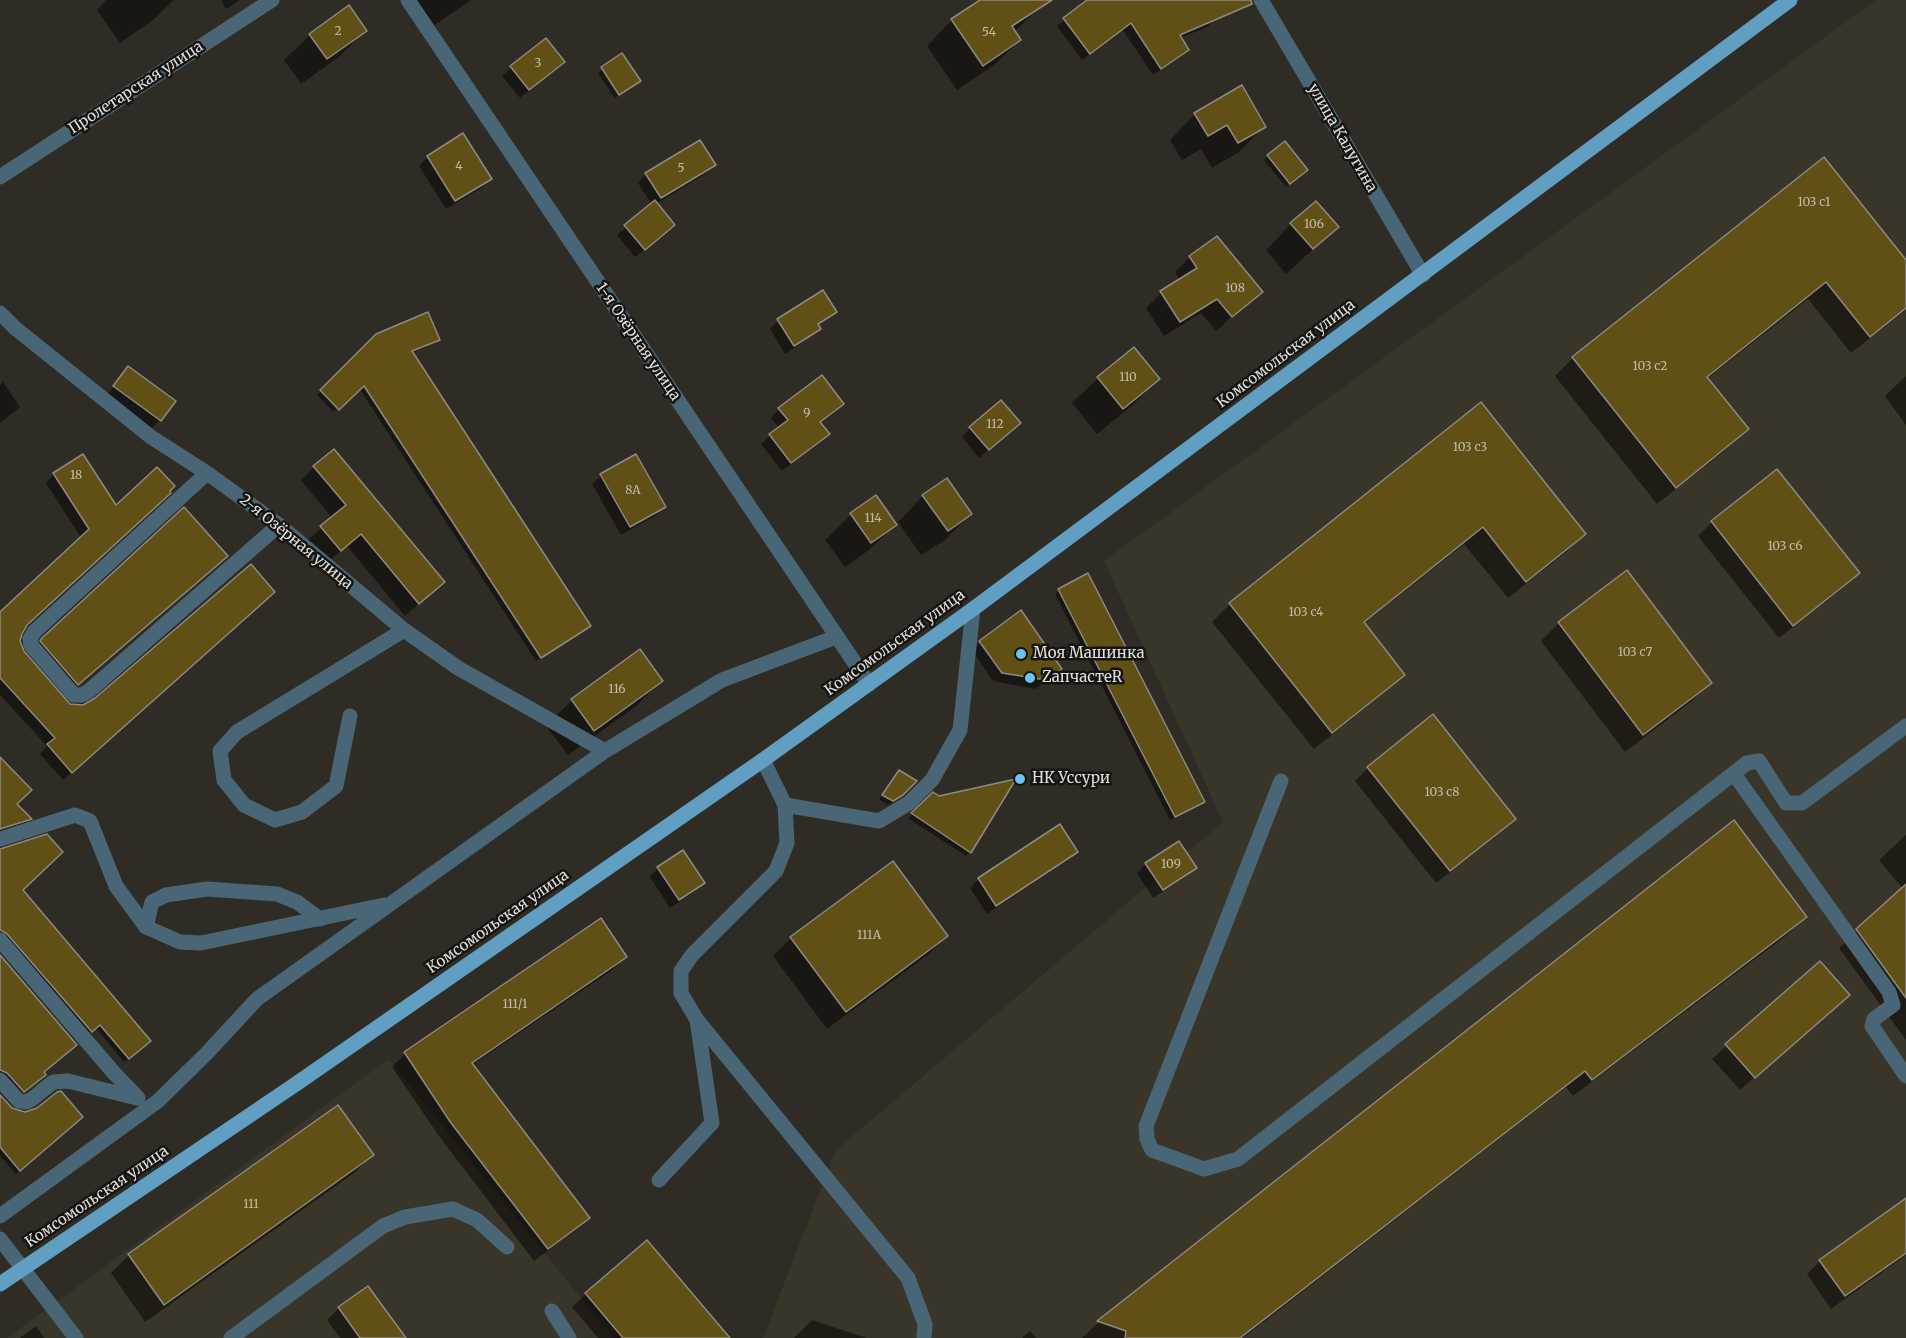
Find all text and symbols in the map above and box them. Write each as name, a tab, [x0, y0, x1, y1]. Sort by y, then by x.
house number: 2	[334, 25, 342, 39]
house number: 54	[982, 26, 996, 40]
street label: Пролетарская улица	[65, 38, 207, 138]
house number: 3	[535, 57, 541, 71]
street label: улица Калугина	[1304, 81, 1380, 195]
house number: 4	[455, 160, 463, 174]
house number: 5	[677, 162, 685, 176]
house number: 103 с1	[1797, 196, 1831, 210]
house number: 106	[1304, 218, 1324, 232]
street label: 1-я Озёрная улица	[592, 280, 684, 404]
house number: 108	[1225, 282, 1245, 296]
street label: Комсомольская улица	[1213, 296, 1359, 412]
house number: 103 с2	[1633, 360, 1667, 374]
house number: 110	[1119, 371, 1137, 385]
house number: 9	[803, 407, 811, 421]
house number: 112	[986, 418, 1004, 432]
house number: 103 с3	[1453, 441, 1487, 455]
house number: 18	[70, 469, 82, 483]
house number: 8А	[625, 484, 641, 498]
street label: 2-я Озёрная улица	[236, 491, 356, 593]
house number: 114	[864, 512, 882, 526]
house number: 103 с6	[1767, 540, 1803, 554]
street label: Комсомольская улица	[821, 586, 969, 700]
house number: 103 с4	[1289, 606, 1323, 620]
place label: Моя Машинка	[1033, 645, 1144, 663]
house number: 103 с7	[1618, 646, 1652, 660]
marker: Моя Машинка	[1014, 647, 1028, 661]
place label: ZапчастеR	[1042, 669, 1122, 687]
marker: ZапчастеR	[1023, 671, 1037, 685]
house number: 116	[608, 683, 626, 697]
place label: НК Уссури	[1032, 770, 1110, 788]
marker: НК Уссури	[1013, 772, 1027, 786]
house number: 103 с8	[1425, 786, 1459, 800]
house number: 109	[1161, 858, 1181, 872]
street label: Комсомольская улица	[424, 866, 572, 978]
house number: 111А	[857, 929, 881, 943]
house number: 111/1	[502, 998, 528, 1012]
street label: Комсомольская улица	[22, 1142, 172, 1252]
house number: 111	[243, 1198, 259, 1212]

